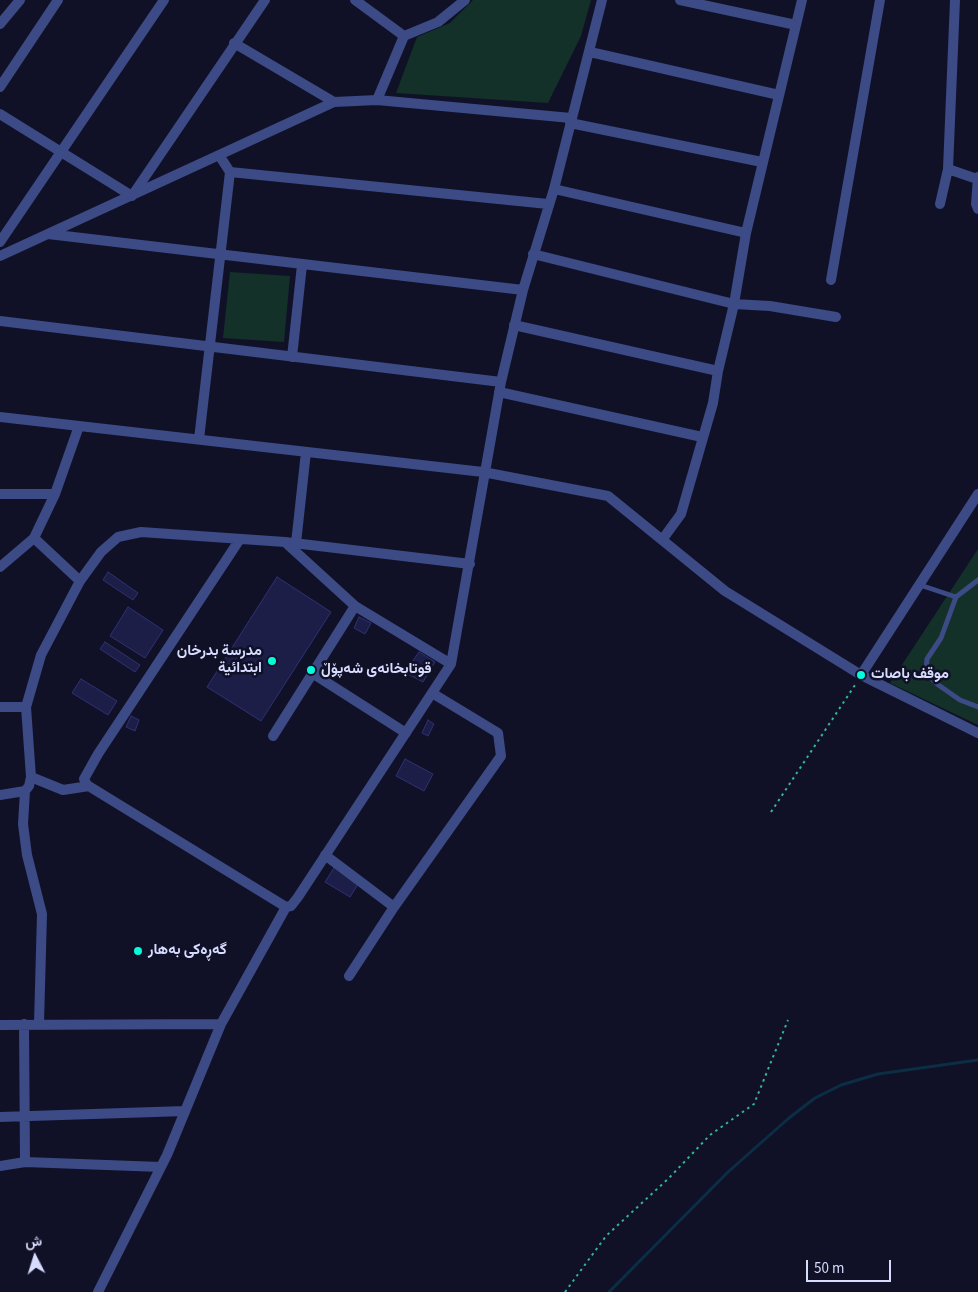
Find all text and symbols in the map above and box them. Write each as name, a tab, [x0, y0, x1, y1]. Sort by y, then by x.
place label: مدرسة بدرخان ابتدائية	[177, 643, 262, 678]
marker: مدرسة بدرخان ابتدائية	[266, 655, 278, 667]
place label: قوتابخانەی شەپۆڵ	[321, 661, 431, 679]
marker: قوتابخانەی شەپۆڵ	[305, 664, 317, 676]
place label: موقف باصات	[871, 666, 949, 684]
marker: موقف باصات	[855, 669, 867, 681]
place label: گەڕەکی بەهار	[148, 942, 227, 960]
marker: گەڕەکی بەهار	[132, 945, 144, 957]
text: ش	[24, 1231, 43, 1253]
north arrow	[10, 1232, 60, 1282]
scale bar	[808, 1250, 893, 1282]
text: 50 m	[814, 1258, 844, 1279]

